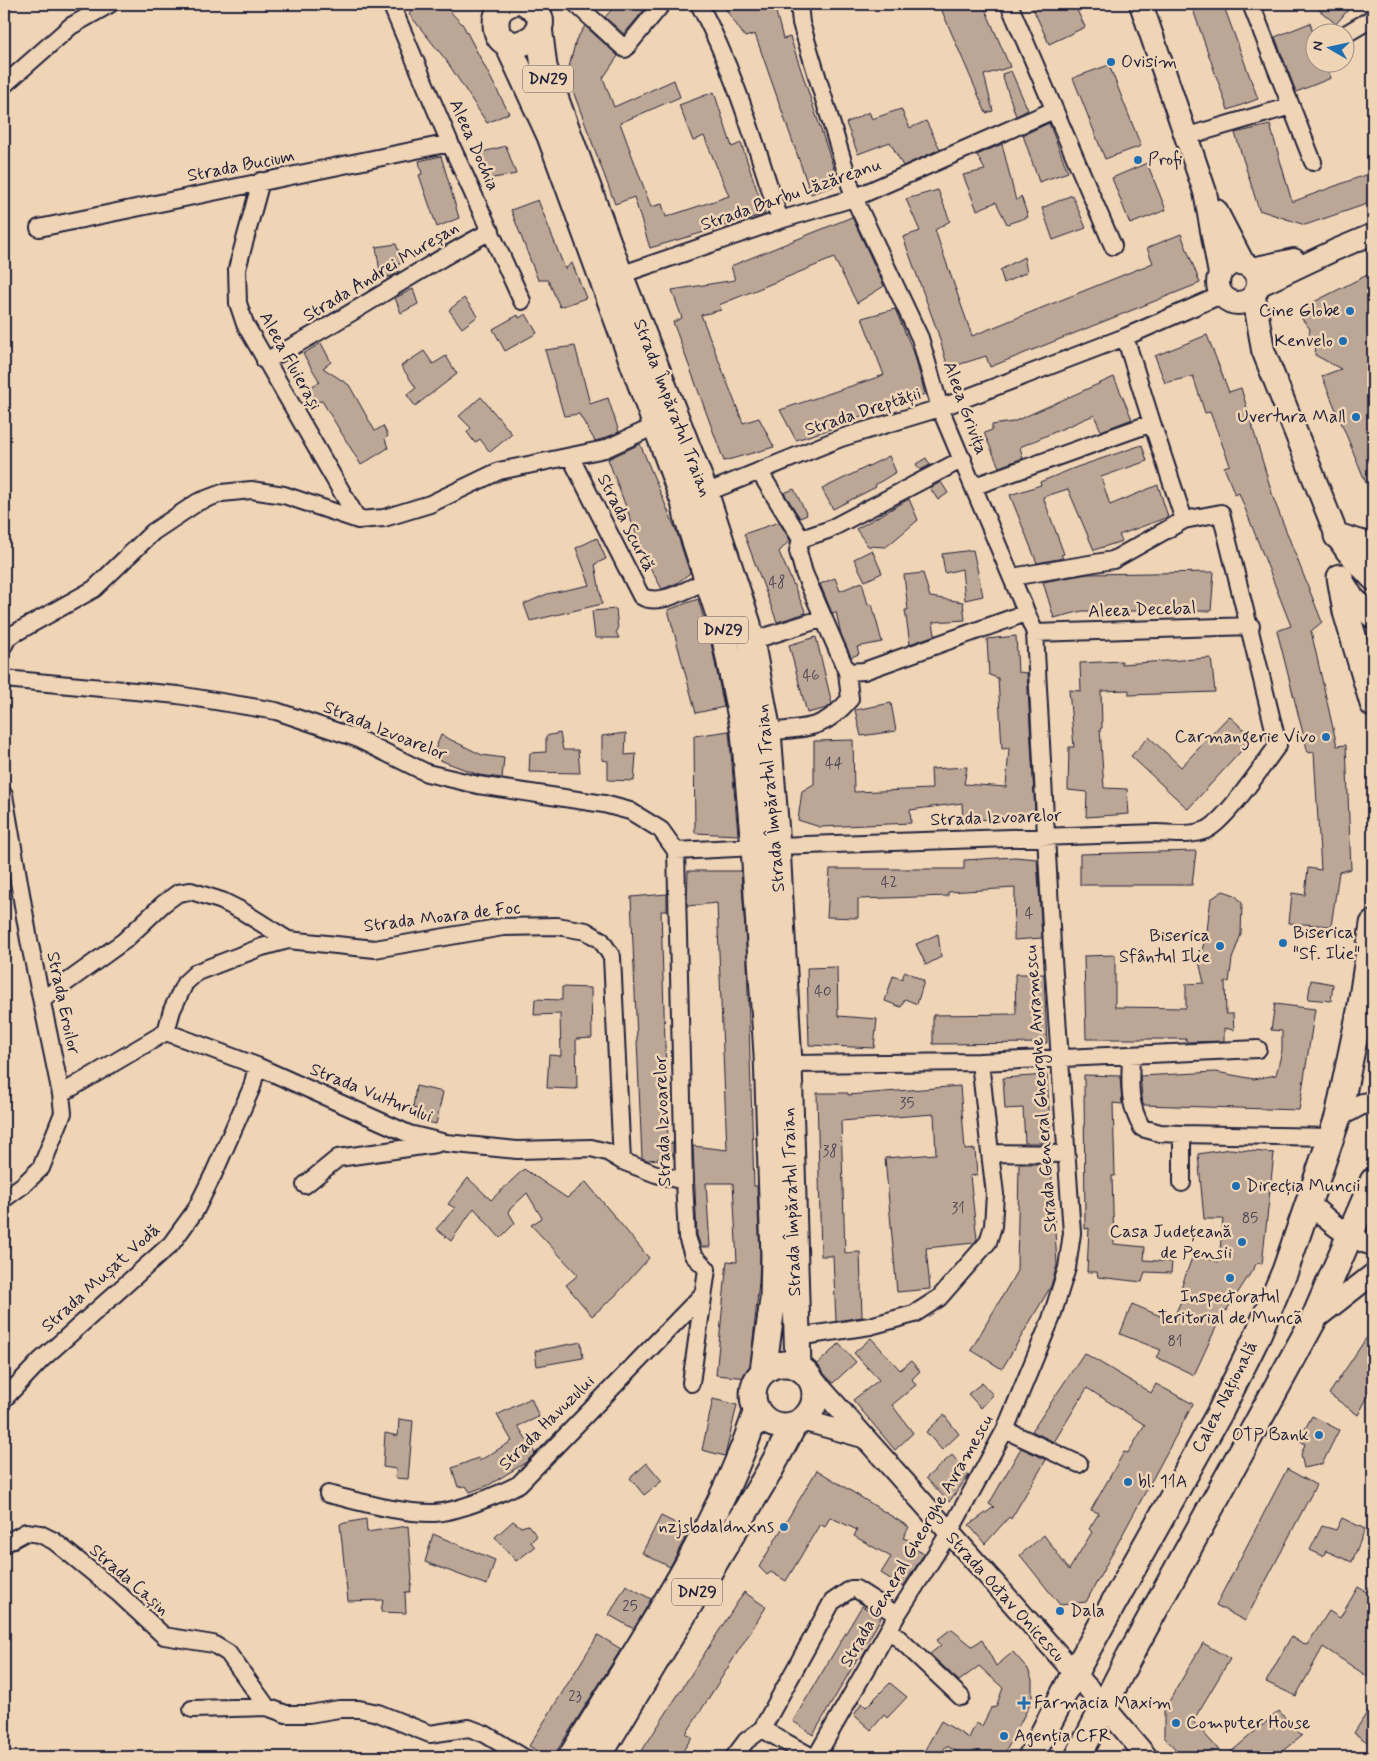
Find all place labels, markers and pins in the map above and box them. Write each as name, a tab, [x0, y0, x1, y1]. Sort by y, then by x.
place label: Ovisim	[1121, 50, 1177, 74]
marker: Ovisim	[1105, 56, 1117, 68]
place label: Profi	[1148, 148, 1182, 172]
marker: Profi	[1132, 154, 1144, 166]
place label: Cine Globe	[1259, 299, 1340, 323]
marker: Cine Globe	[1344, 305, 1356, 317]
place label: Kenvelo	[1274, 329, 1333, 353]
marker: Kenvelo	[1337, 335, 1349, 347]
place label: Uvertura Mall	[1237, 405, 1346, 429]
marker: Uvertura Mall	[1350, 411, 1362, 423]
place label: Carmangerie Vivo	[1175, 725, 1316, 751]
marker: Carmangerie Vivo	[1320, 731, 1332, 743]
place label: Biserica "Sf. Ilie"	[1293, 921, 1360, 966]
place label: Biserica Sfântul Ilie	[1119, 924, 1210, 969]
marker: Biserica "Sf. Ilie"	[1277, 937, 1289, 949]
marker: Biserica Sfântul Ilie	[1214, 940, 1226, 952]
place label: Direcția Muncii	[1246, 1174, 1360, 1198]
marker: Direcția Muncii	[1230, 1180, 1242, 1192]
place label: Casa Județeană de Pensii	[1110, 1220, 1232, 1265]
marker: Casa Județeană de Pensii	[1236, 1236, 1248, 1248]
marker: Inspectoratul Teritorial de Muncã	[1224, 1272, 1236, 1284]
place label: Inspectoratul Teritorial de Muncã	[1158, 1285, 1302, 1330]
place label: OTP Bank	[1232, 1423, 1309, 1447]
marker: OTP Bank	[1313, 1429, 1325, 1441]
place label: bl. 11A	[1138, 1470, 1187, 1494]
marker: bl. 11A	[1122, 1476, 1134, 1488]
place label: nzjsbdaldnxns	[659, 1515, 774, 1539]
marker: nzjsbdaldnxns	[778, 1521, 790, 1533]
place label: Dala	[1070, 1599, 1105, 1623]
marker: Dala	[1054, 1605, 1066, 1617]
place label: Farmacia Maxim	[1034, 1691, 1172, 1715]
marker: Farmacia Maxim	[1018, 1697, 1030, 1709]
place label: Computer House	[1186, 1711, 1310, 1735]
marker: Computer House	[1170, 1717, 1182, 1729]
place label: Agenția CFR	[1014, 1724, 1112, 1748]
marker: Agenția CFR	[998, 1730, 1010, 1742]

